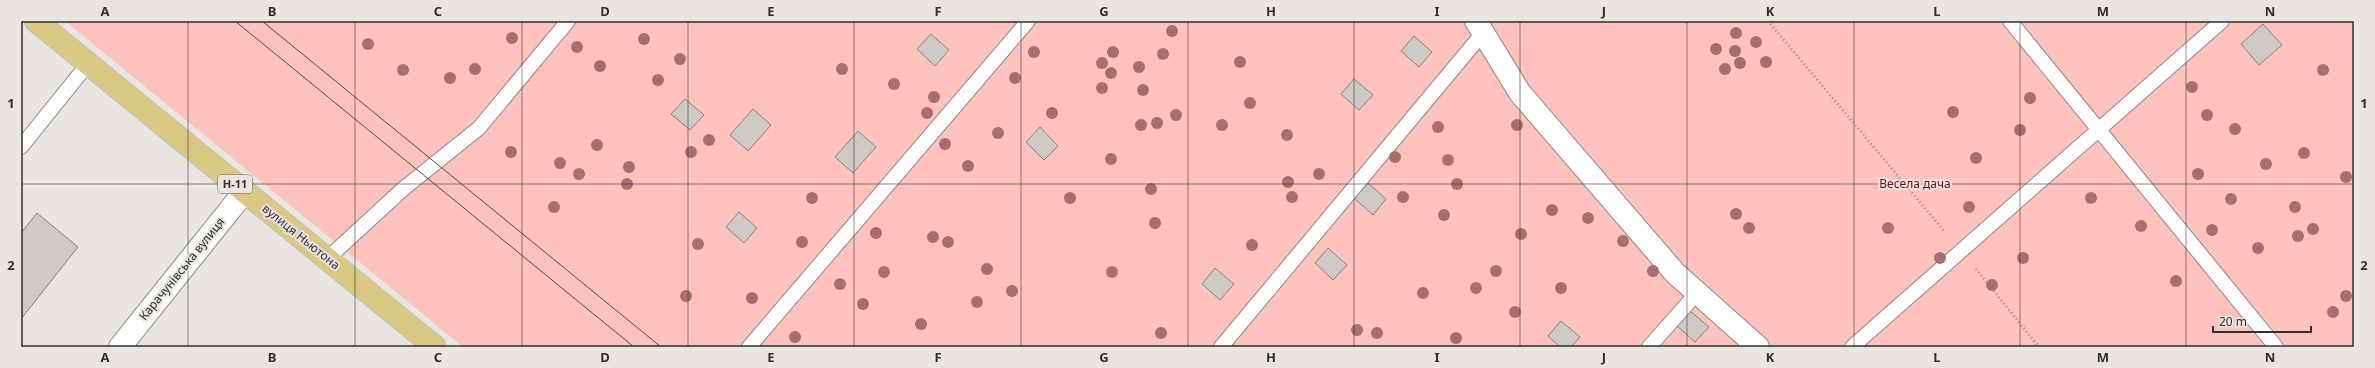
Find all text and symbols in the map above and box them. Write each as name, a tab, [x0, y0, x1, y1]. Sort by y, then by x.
text: A	[101, 2, 110, 20]
text: B	[268, 2, 276, 20]
text: C	[434, 2, 442, 20]
text: D	[600, 2, 610, 20]
text: E	[767, 2, 775, 20]
text: F	[934, 2, 942, 20]
text: G	[1099, 2, 1109, 20]
text: H	[1266, 2, 1276, 20]
text: I	[1434, 2, 1440, 20]
text: J	[1601, 2, 1606, 20]
text: K	[1766, 2, 1775, 20]
text: L	[1933, 2, 1941, 20]
text: M	[2097, 2, 2109, 20]
text: N	[2265, 2, 2275, 20]
text: 1	[7, 94, 15, 112]
text: 1	[2360, 94, 2368, 112]
road number: Н-11	[218, 175, 252, 193]
park label: Весела дача	[1879, 175, 1951, 192]
street label: вулиця Ньютона	[259, 200, 344, 273]
street label: Карачунівська вулиця	[135, 214, 228, 324]
text: 2	[7, 256, 15, 274]
text: 2	[2360, 256, 2368, 274]
scale bar	[2213, 308, 2311, 334]
text: 20 m	[2219, 313, 2247, 330]
text: A	[101, 348, 110, 366]
text: B	[268, 348, 276, 366]
text: C	[434, 348, 442, 366]
text: D	[600, 348, 610, 366]
text: E	[767, 348, 775, 366]
text: F	[934, 348, 942, 366]
text: G	[1099, 348, 1109, 366]
text: H	[1266, 348, 1276, 366]
text: I	[1434, 348, 1440, 366]
text: J	[1601, 348, 1606, 366]
text: K	[1766, 348, 1775, 366]
text: L	[1933, 348, 1941, 366]
text: M	[2097, 348, 2109, 366]
text: N	[2265, 348, 2275, 366]

